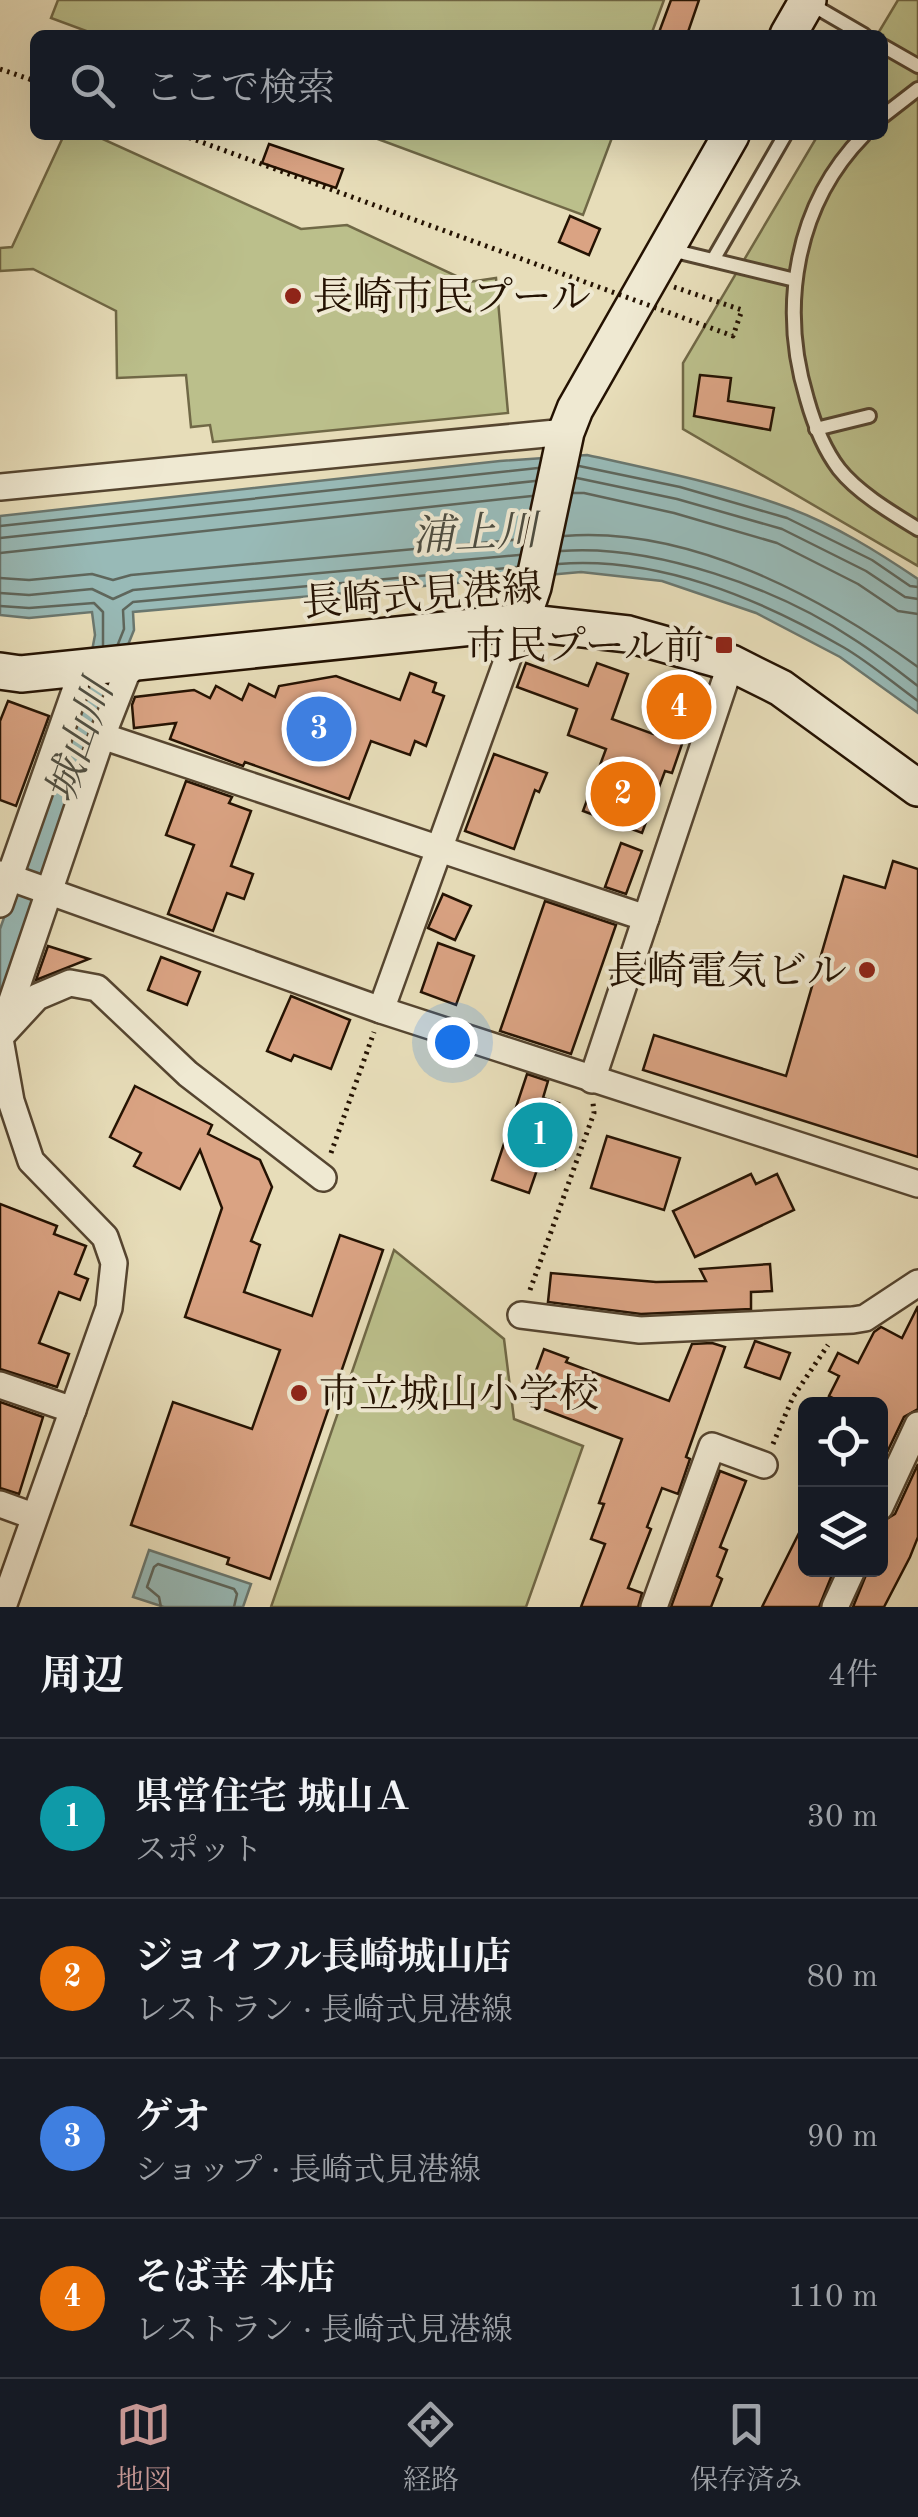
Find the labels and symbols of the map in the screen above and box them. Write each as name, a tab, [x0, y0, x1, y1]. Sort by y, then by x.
place label: 長崎市民プール	[313, 276, 591, 320]
marker: 長崎市民プール	[282, 285, 304, 307]
water label: 浦上川	[411, 508, 543, 560]
street label: 長崎式見港線	[301, 566, 543, 626]
place label: 市民プール前	[466, 625, 704, 669]
marker: 市民プール前	[713, 634, 735, 656]
pin: 4	[646, 670, 712, 744]
water label: 城山川	[39, 671, 123, 809]
pin: 3	[286, 692, 352, 766]
pin: 2	[590, 756, 656, 832]
place label: 長崎電気ビル	[607, 950, 847, 994]
marker: 長崎電気ビル	[856, 959, 878, 981]
your location	[427, 1017, 478, 1068]
pin: 1	[508, 1098, 572, 1172]
place label: 市立城山小学校	[319, 1373, 599, 1417]
marker: 市立城山小学校	[288, 1382, 310, 1404]

